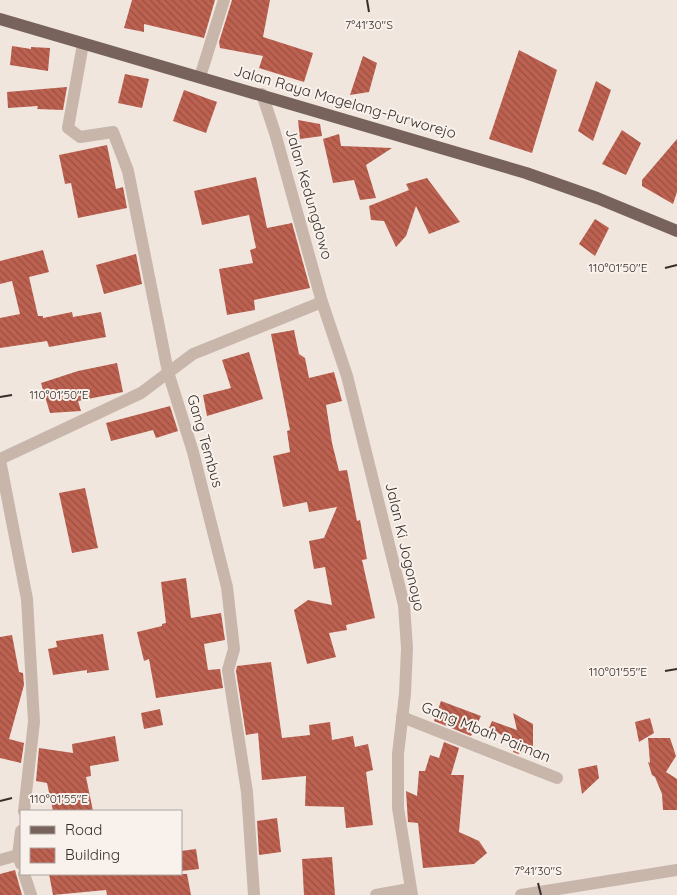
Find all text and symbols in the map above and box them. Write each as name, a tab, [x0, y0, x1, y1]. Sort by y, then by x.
text: 7°41'30"S	[345, 17, 393, 32]
street label: Jalan Raya Magelang-Purworejo	[232, 61, 459, 142]
street label: Jalan Kedungdowo	[282, 126, 337, 262]
text: 110°01'50"E	[589, 260, 648, 275]
text: 110°01'50"E	[30, 387, 89, 402]
street label: Gang Tembus	[183, 392, 228, 490]
street label: Jalan Ki Jogonoyo	[381, 481, 430, 613]
text: 110°01'55"E	[589, 664, 647, 679]
street label: Gang Mbah Paiman	[419, 697, 554, 766]
text: 110°01'55"E	[30, 791, 88, 806]
legend	[20, 810, 182, 875]
text: Road	[65, 820, 102, 839]
text: Building	[65, 845, 120, 864]
text: 7°41'30"S	[514, 863, 562, 878]

